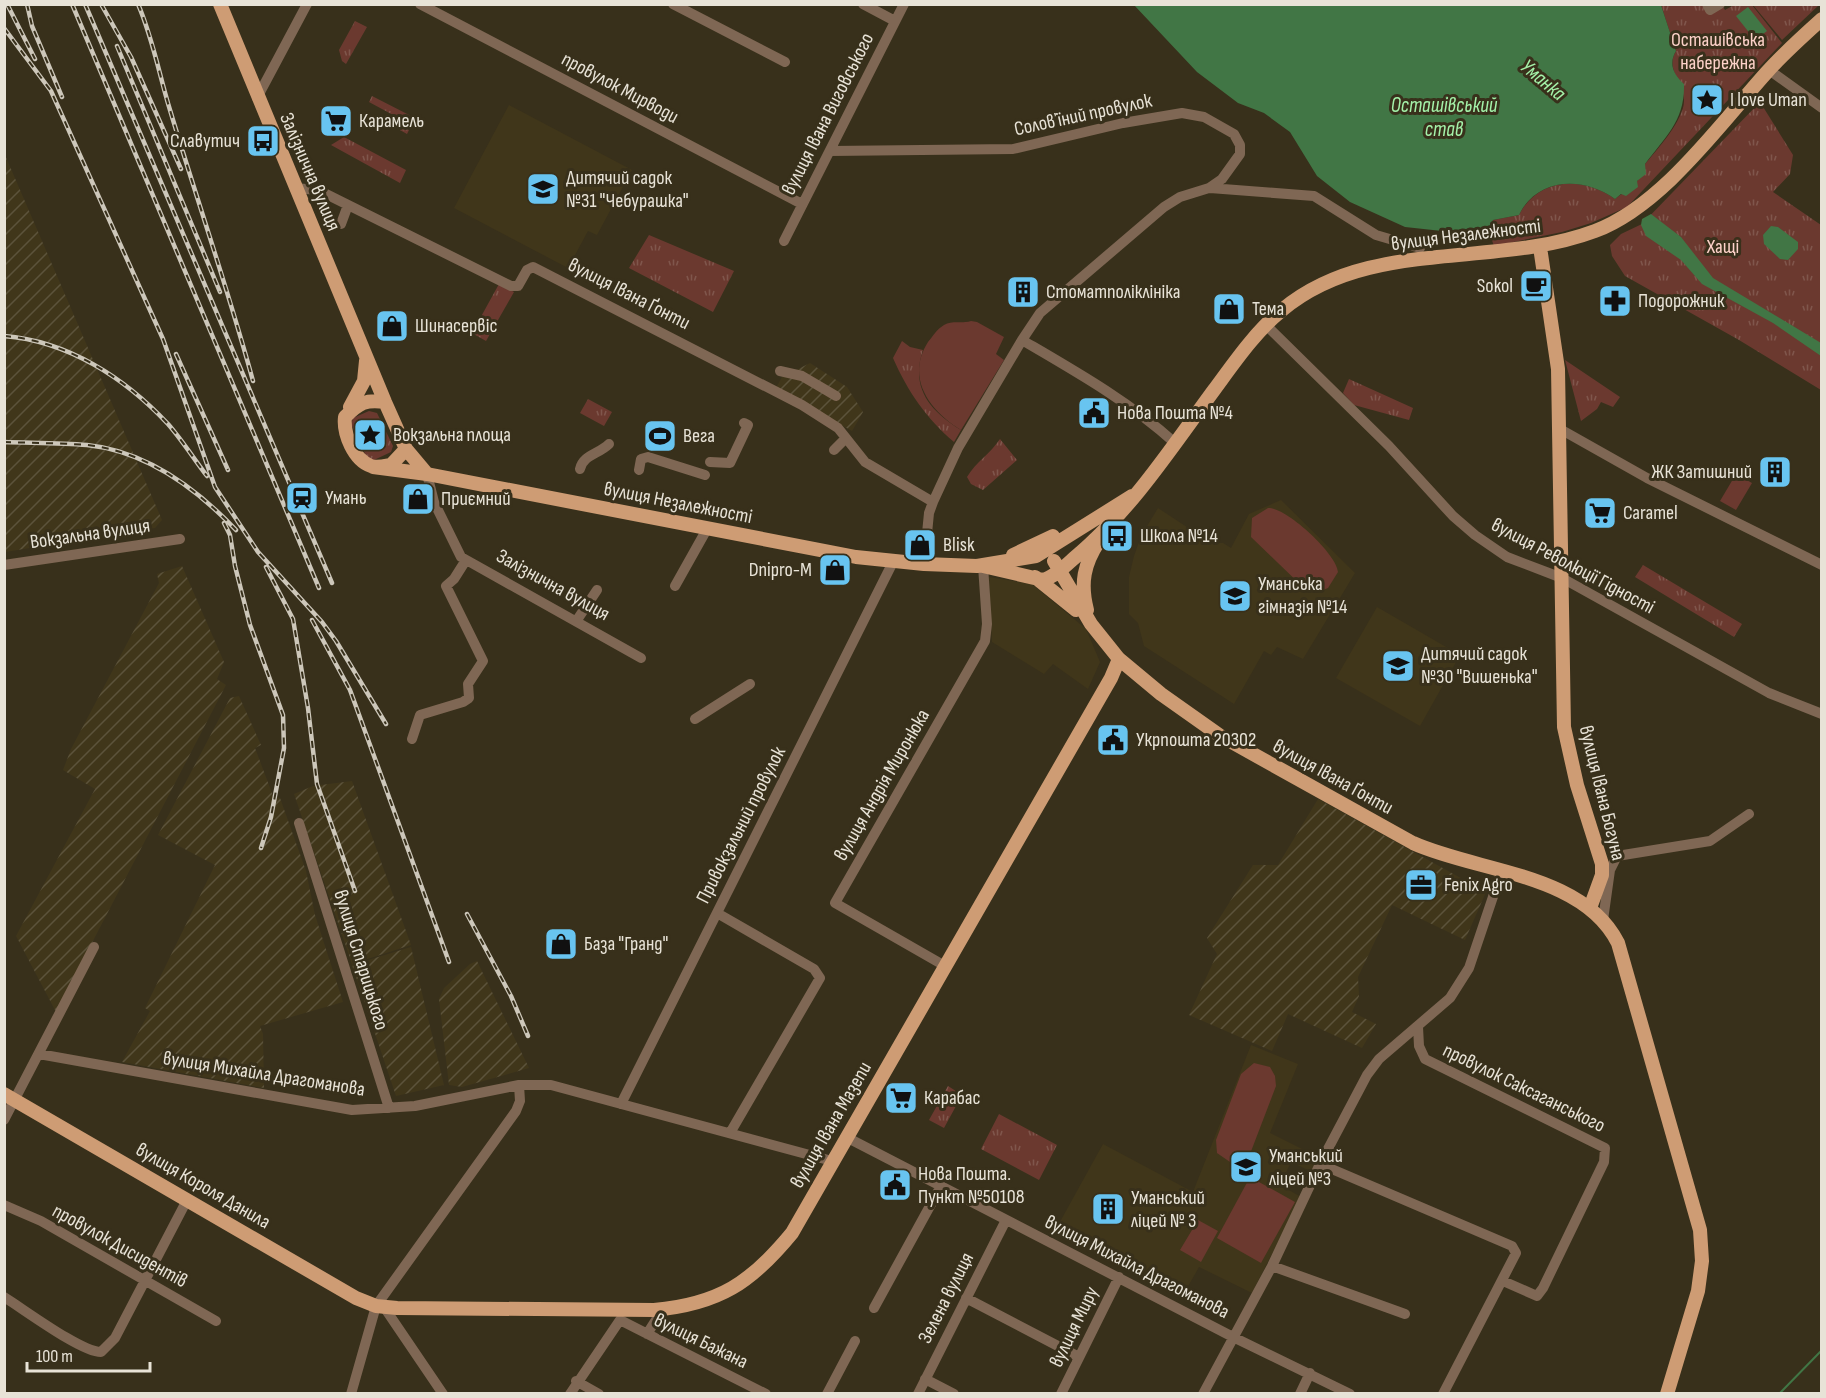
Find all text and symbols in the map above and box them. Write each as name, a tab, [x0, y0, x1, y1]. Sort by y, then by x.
park label: Осташівська набережна	[1671, 28, 1765, 75]
street label: вулиця Івана Виговського	[777, 29, 879, 199]
street label: провулок Мирводи	[557, 47, 683, 129]
water label: Уманка	[1515, 54, 1571, 106]
place icon: I love Uman	[1689, 82, 1725, 118]
place label: I love Uman	[1730, 88, 1807, 112]
street label: Соловʼїний провулок	[1012, 89, 1155, 141]
water label: Осташівський став	[1391, 93, 1498, 142]
supermarket icon: Карамель	[318, 103, 354, 139]
street label: Залізнична вулиця	[274, 109, 346, 235]
place label: Карамель	[359, 109, 424, 133]
bus stop icon: Славутич	[245, 123, 281, 159]
place label: Славутич	[170, 129, 240, 153]
place label: Дитячий садок №31 "Чебурашка"	[566, 166, 689, 213]
school or university icon: Дитячий садок №31 "Чебурашка"	[525, 171, 561, 207]
street label: вулиця Незалежності	[1390, 214, 1542, 256]
park label: Хащі	[1706, 235, 1739, 259]
street label: вулиця Івана Ґонти	[564, 253, 694, 335]
cafe icon: Sokol	[1518, 268, 1554, 304]
building icon: Стоматполіклініка	[1005, 274, 1041, 310]
place label: Sokol	[1477, 274, 1513, 298]
place label: Стоматполіклініка	[1046, 280, 1180, 304]
pharmacy icon: Подорожник	[1597, 283, 1633, 319]
place label: Подорожник	[1638, 289, 1725, 313]
shop icon: Тема	[1211, 291, 1247, 327]
place label: Тема	[1252, 297, 1284, 321]
shop icon: Шинасервіс	[374, 308, 410, 344]
place label: Шинасервіс	[415, 314, 497, 338]
public building icon: Нова Пошта №4	[1076, 395, 1112, 431]
place label: Нова Пошта №4	[1117, 401, 1233, 425]
place icon: Вокзальна площа	[352, 417, 388, 453]
sports icon: Вега	[642, 418, 678, 454]
place label: Вокзальна площа	[393, 423, 511, 447]
place label: Вега	[683, 424, 715, 448]
building icon: ЖК Затишний	[1757, 454, 1793, 490]
place label: ЖК Затишний	[1651, 460, 1752, 484]
street label: вулиця Незалежності	[602, 477, 754, 529]
station icon: Умань	[284, 480, 320, 516]
shop icon: Приємний	[400, 481, 436, 517]
place label: Умань	[325, 486, 367, 510]
place label: Приємний	[441, 487, 511, 511]
supermarket icon: Caramel	[1582, 495, 1618, 531]
place label: Caramel	[1623, 501, 1678, 525]
street label: вулиця Революції Гідності	[1487, 513, 1659, 619]
street label: Вокзальна вулиця	[28, 514, 152, 554]
bus stop icon: Школа №14	[1099, 518, 1135, 554]
place label: Школа №14	[1140, 524, 1218, 548]
shop icon: Blisk	[902, 527, 938, 563]
place label: Blisk	[943, 533, 975, 557]
street label: Залізнична вулиця	[492, 544, 614, 626]
shop icon: Dnipro-M	[817, 552, 853, 588]
place label: Dnipro-M	[749, 558, 812, 582]
place label: Уманська гімназія №14	[1258, 572, 1347, 619]
school or university icon: Уманська гімназія №14	[1217, 578, 1253, 614]
place label: Дитячий садок №30 "Вишенька"	[1421, 642, 1538, 689]
school or university icon: Дитячий садок №30 "Вишенька"	[1380, 648, 1416, 684]
street label: вулиця Андрія Миронюка	[829, 705, 935, 865]
public building icon: Укрпошта 20302	[1095, 722, 1131, 758]
street label: вулиця Івана Богуна	[1574, 723, 1630, 863]
place label: Укрпошта 20302	[1136, 728, 1256, 752]
street label: вулиця Івана Ґонти	[1269, 734, 1397, 820]
street label: Привокзальний провулок	[691, 742, 791, 907]
office icon: Fenix Agro	[1403, 867, 1439, 903]
place label: Fenix Agro	[1444, 873, 1513, 897]
street label: вулиця Старицького	[328, 887, 394, 1033]
shop icon: База "Гранд"	[543, 926, 579, 962]
place label: База "Гранд"	[584, 932, 668, 956]
street label: провулок Саксаганського	[1439, 1038, 1609, 1138]
street label: вулиця Михайла Драгоманова	[161, 1046, 367, 1102]
street label: вулиця Івана Мазепи	[785, 1058, 877, 1192]
supermarket icon: Карабас	[883, 1080, 919, 1116]
place label: Карабас	[924, 1086, 981, 1110]
street label: вулиця Короля Данила	[131, 1138, 275, 1234]
place label: Уманський ліцей №3	[1269, 1144, 1343, 1191]
school or university icon: Уманський ліцей №3	[1228, 1149, 1264, 1185]
place label: Нова Пошта. Пункт №50108	[918, 1162, 1024, 1209]
public building icon: Нова Пошта. Пункт №50108	[877, 1167, 913, 1203]
place label: Уманський ліцей № 3	[1131, 1186, 1205, 1233]
building icon: Уманський ліцей № 3	[1090, 1191, 1126, 1227]
street label: провулок Дисидентів	[48, 1199, 192, 1293]
street label: вулиця Михайла Драгоманова	[1041, 1210, 1233, 1324]
street label: Зелена вулиця	[913, 1249, 979, 1347]
street label: вулиця Миру	[1044, 1283, 1104, 1371]
street label: вулиця Бажана	[650, 1308, 752, 1374]
scale bar	[27, 1335, 150, 1373]
text: 100 m	[36, 1346, 73, 1367]

